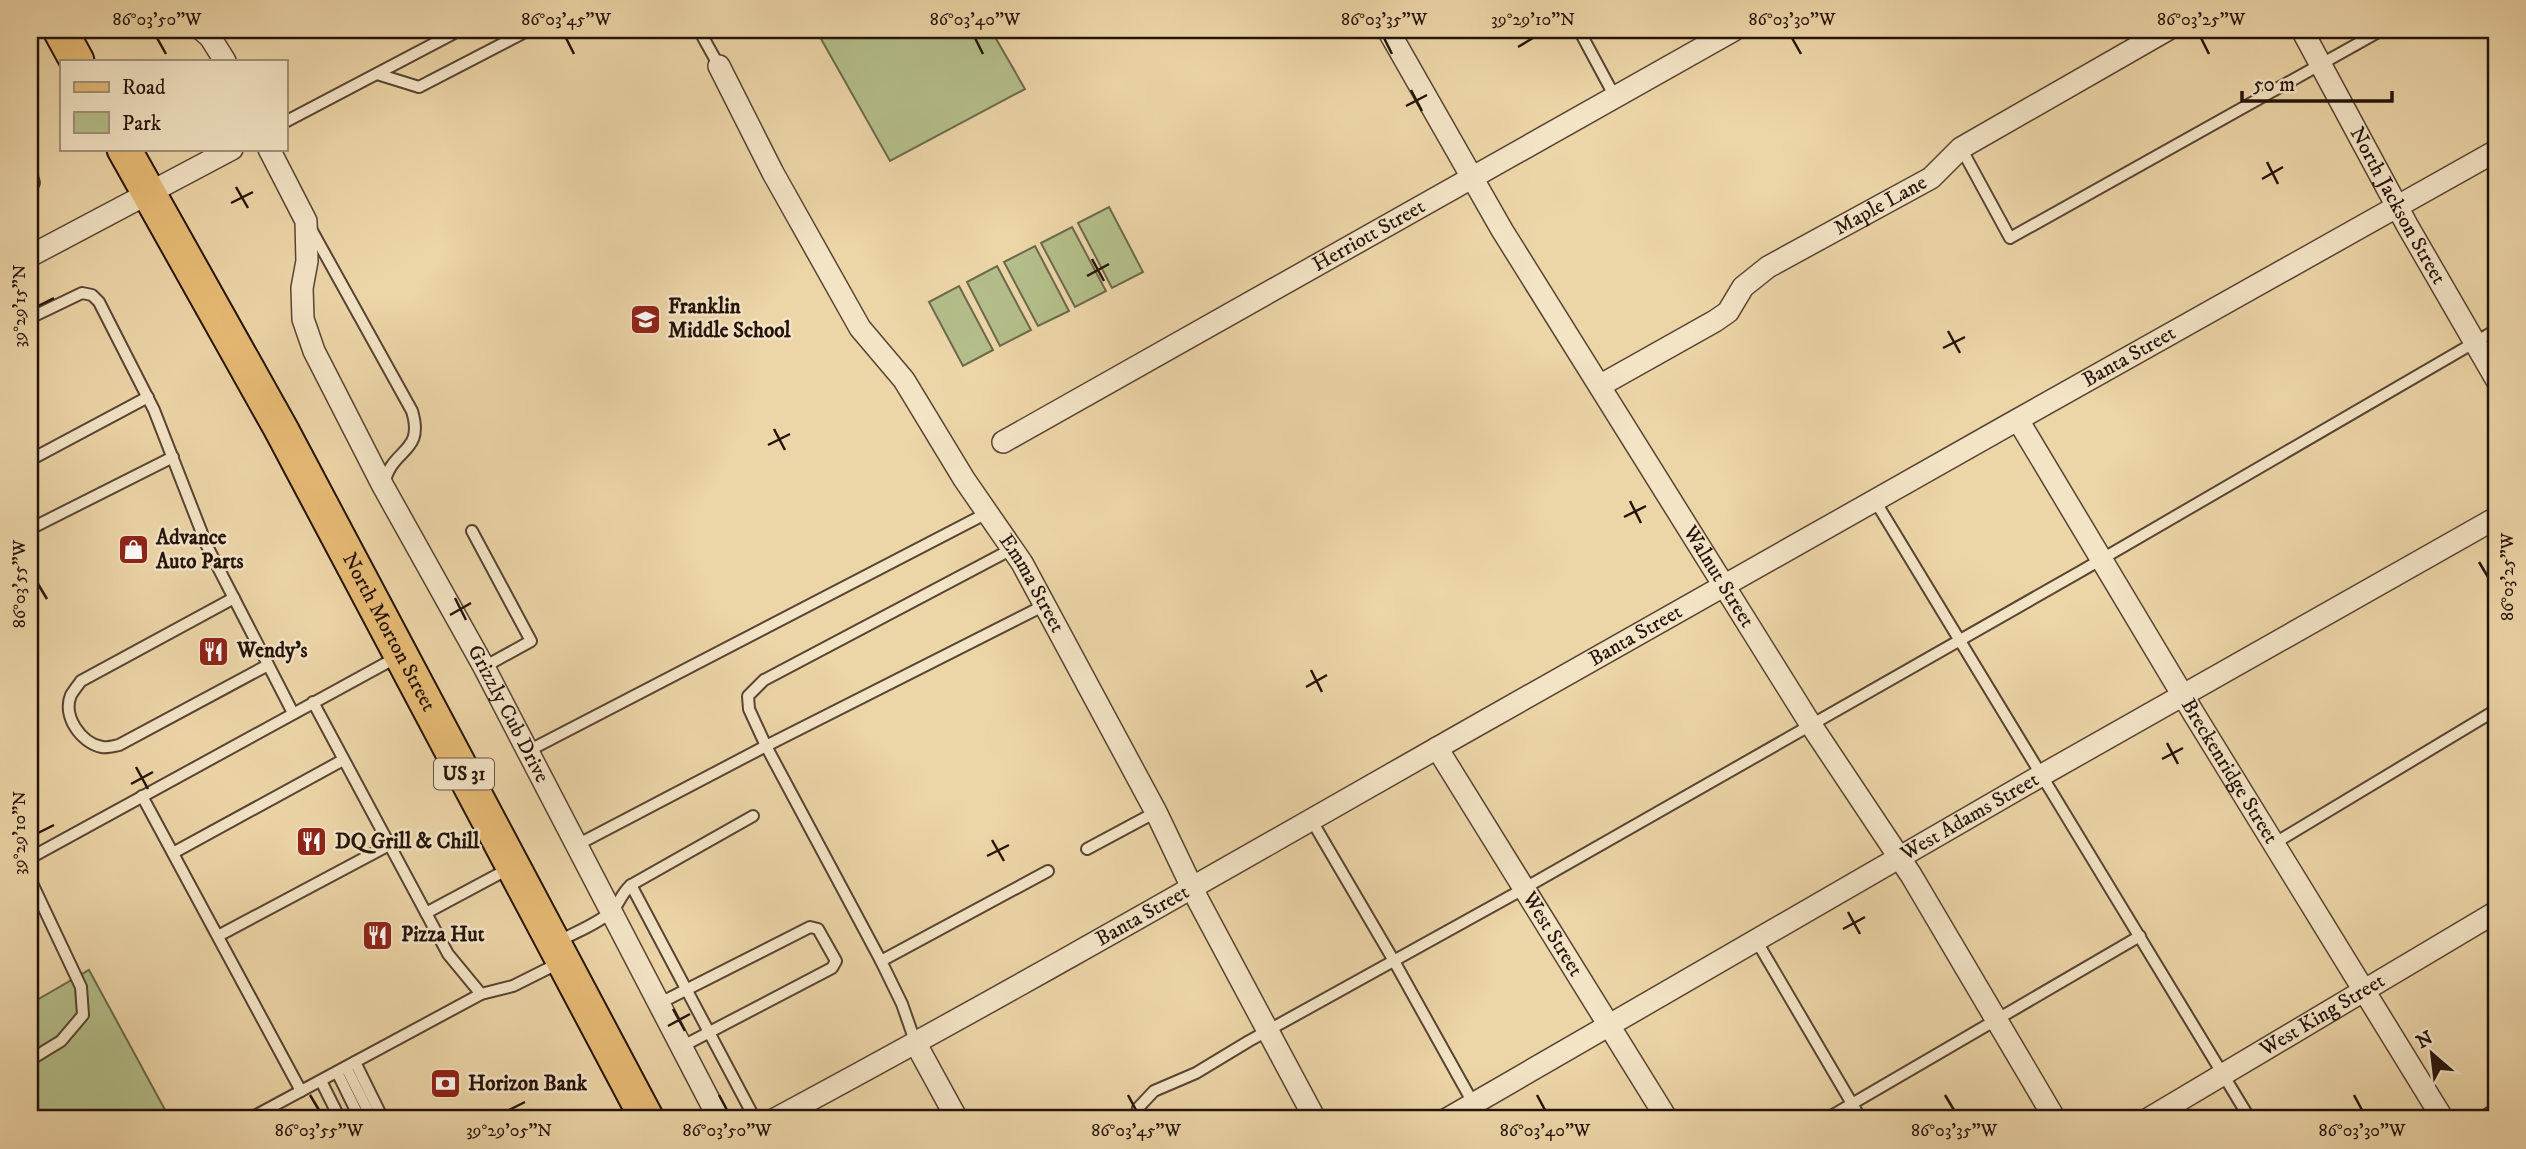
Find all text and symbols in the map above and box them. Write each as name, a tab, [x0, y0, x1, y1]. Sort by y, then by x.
text: 86°03'50"W	[112, 9, 202, 31]
text: 86°03'45"W	[521, 9, 611, 31]
text: 86°03'40"W	[930, 9, 1021, 31]
text: 86°03'35"W	[1341, 9, 1428, 31]
text: 39°29'10"N	[1491, 9, 1575, 31]
text: 86°03'30"W	[1749, 9, 1836, 31]
text: 86°03'25"W	[2157, 9, 2246, 31]
legend	[60, 60, 287, 150]
scale bar	[2242, 60, 2393, 104]
text: 50 m	[2253, 72, 2295, 98]
text: Road	[122, 75, 166, 101]
text: Park	[122, 111, 162, 137]
street label: North Jackson Street	[2344, 123, 2452, 289]
street label: Maple Lane	[1830, 170, 1932, 241]
street label: Herriott Street	[1308, 194, 1430, 278]
text: 39°29'15"N	[9, 264, 31, 348]
place label: Franklin Middle School	[668, 294, 791, 344]
school or university icon: Franklin Middle School	[628, 302, 662, 336]
street label: Banta Street	[2078, 320, 2181, 393]
street label: Walnut Street	[1676, 520, 1760, 633]
place label: Advance Auto Parts	[155, 525, 244, 575]
street label: Emma Street	[993, 529, 1070, 637]
text: 86°03'25"W	[2497, 532, 2519, 621]
shop icon: Advance Auto Parts	[116, 533, 150, 567]
text: 86°03'55"W	[9, 539, 31, 628]
street label: North Morton Street	[336, 548, 442, 716]
street label: Banta Street	[1584, 599, 1687, 672]
restaurant icon: Wendy's	[197, 634, 231, 668]
place label: Wendy's	[236, 638, 308, 664]
street label: Grizzly Cub Drive	[461, 640, 555, 788]
street label: Breckenridge Street	[2175, 694, 2284, 849]
road number: US 31	[434, 758, 494, 790]
street label: West Adams Street	[1895, 767, 2044, 867]
text: 39°29'10"N	[9, 791, 31, 875]
restaurant icon: DQ Grill & Chill	[295, 825, 329, 859]
place label: DQ Grill & Chill	[335, 829, 480, 855]
street label: Banta Street	[1091, 879, 1194, 952]
street label: West Street	[1516, 886, 1589, 982]
restaurant icon: Pizza Hut	[361, 918, 395, 952]
place label: Pizza Hut	[401, 922, 485, 948]
street label: West King Street	[2254, 968, 2390, 1063]
north arrow	[2396, 1020, 2466, 1090]
text: N	[2412, 1026, 2437, 1054]
bank icon: Horizon Bank	[428, 1067, 462, 1101]
place label: Horizon Bank	[468, 1071, 588, 1097]
text: 86°03'55"W	[275, 1120, 364, 1142]
text: 39°29'05"N	[466, 1120, 552, 1142]
text: 86°03'50"W	[682, 1120, 772, 1142]
text: 86°03'45"W	[1091, 1120, 1181, 1142]
text: 86°03'40"W	[1500, 1120, 1591, 1142]
text: 86°03'35"W	[1911, 1120, 1998, 1142]
text: 86°03'30"W	[2319, 1120, 2406, 1142]

